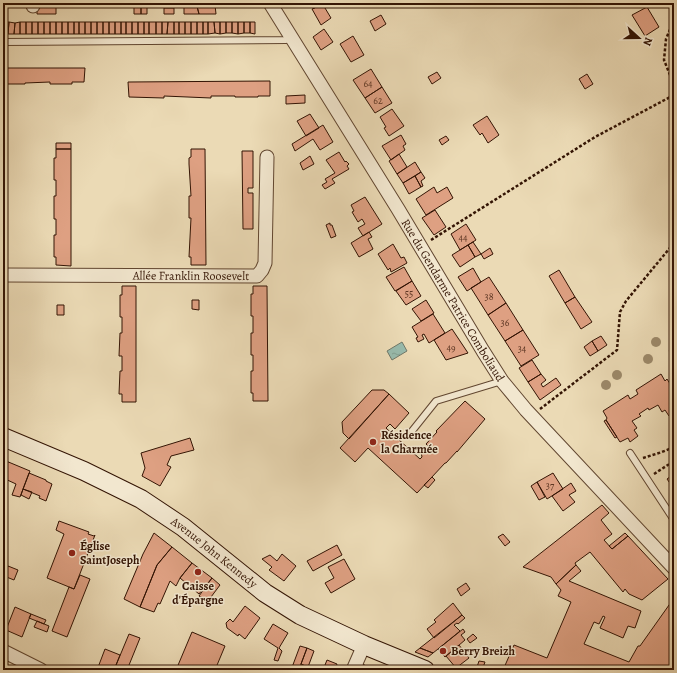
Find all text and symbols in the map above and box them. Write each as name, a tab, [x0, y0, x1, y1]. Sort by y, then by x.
north arrow	[619, 18, 659, 58]
text: N	[639, 35, 656, 48]
house number: 64	[363, 77, 373, 90]
house number: 62	[373, 94, 383, 107]
street label: Rue du Gendarme Patrice Comboliaud	[398, 216, 509, 385]
house number: 44	[458, 231, 468, 244]
street label: Allée Franklin Roosevelt	[132, 268, 249, 284]
house number: 55	[405, 287, 413, 300]
house number: 38	[484, 290, 494, 303]
house number: 36	[501, 316, 510, 329]
house number: 49	[446, 341, 456, 354]
house number: 34	[518, 342, 527, 355]
place label: Résidence la Charmée	[381, 427, 438, 457]
marker: Résidence la Charmée	[368, 437, 378, 447]
house number: 37	[546, 479, 555, 492]
street label: Avenue John Kennedy	[167, 513, 261, 592]
place label: Église SaintJoseph	[80, 538, 140, 568]
marker: Église SaintJoseph	[67, 548, 77, 558]
marker: Caisse d'Épargne	[193, 567, 203, 577]
place label: Caisse d'Épargne	[172, 578, 224, 608]
place label: Berry Breizh	[451, 643, 515, 659]
marker: Berry Breizh	[438, 646, 448, 656]

